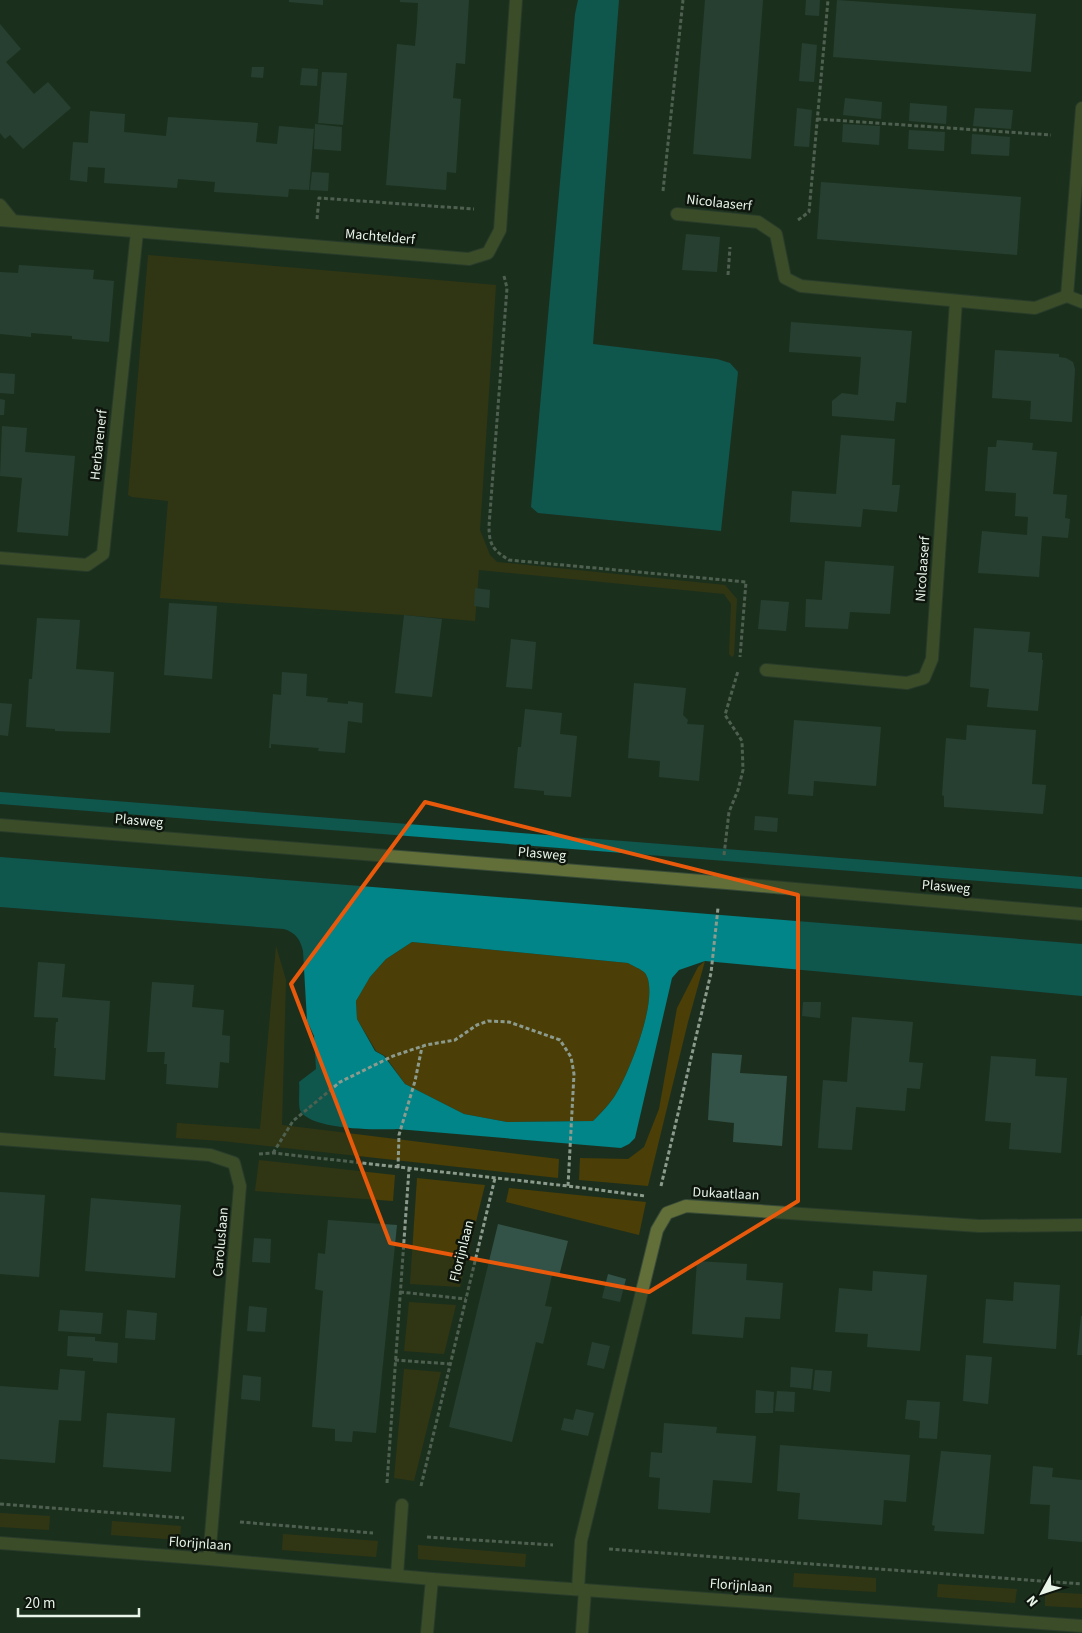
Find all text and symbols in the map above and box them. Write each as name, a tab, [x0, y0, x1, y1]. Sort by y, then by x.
street label: Nicolaaserf	[685, 190, 754, 216]
street label: Machtelderf	[344, 224, 417, 250]
street label: Herbarenerf	[85, 408, 113, 481]
street label: Nicolaaserf	[911, 535, 935, 602]
street label: Plasweg	[114, 809, 164, 833]
street label: Plasweg	[517, 842, 567, 866]
street label: Plasweg	[921, 875, 971, 899]
street label: Dukaatlaan	[692, 1182, 760, 1206]
street label: Caroluslaan	[208, 1206, 234, 1278]
street label: Florijnlaan	[445, 1218, 479, 1284]
street label: Florijnlaan	[168, 1532, 232, 1556]
north arrow	[1017, 1568, 1067, 1618]
street label: Florijnlaan	[709, 1574, 773, 1598]
scale bar	[18, 1586, 139, 1618]
text: N	[1022, 1591, 1043, 1611]
text: 20 m	[25, 1593, 55, 1614]

